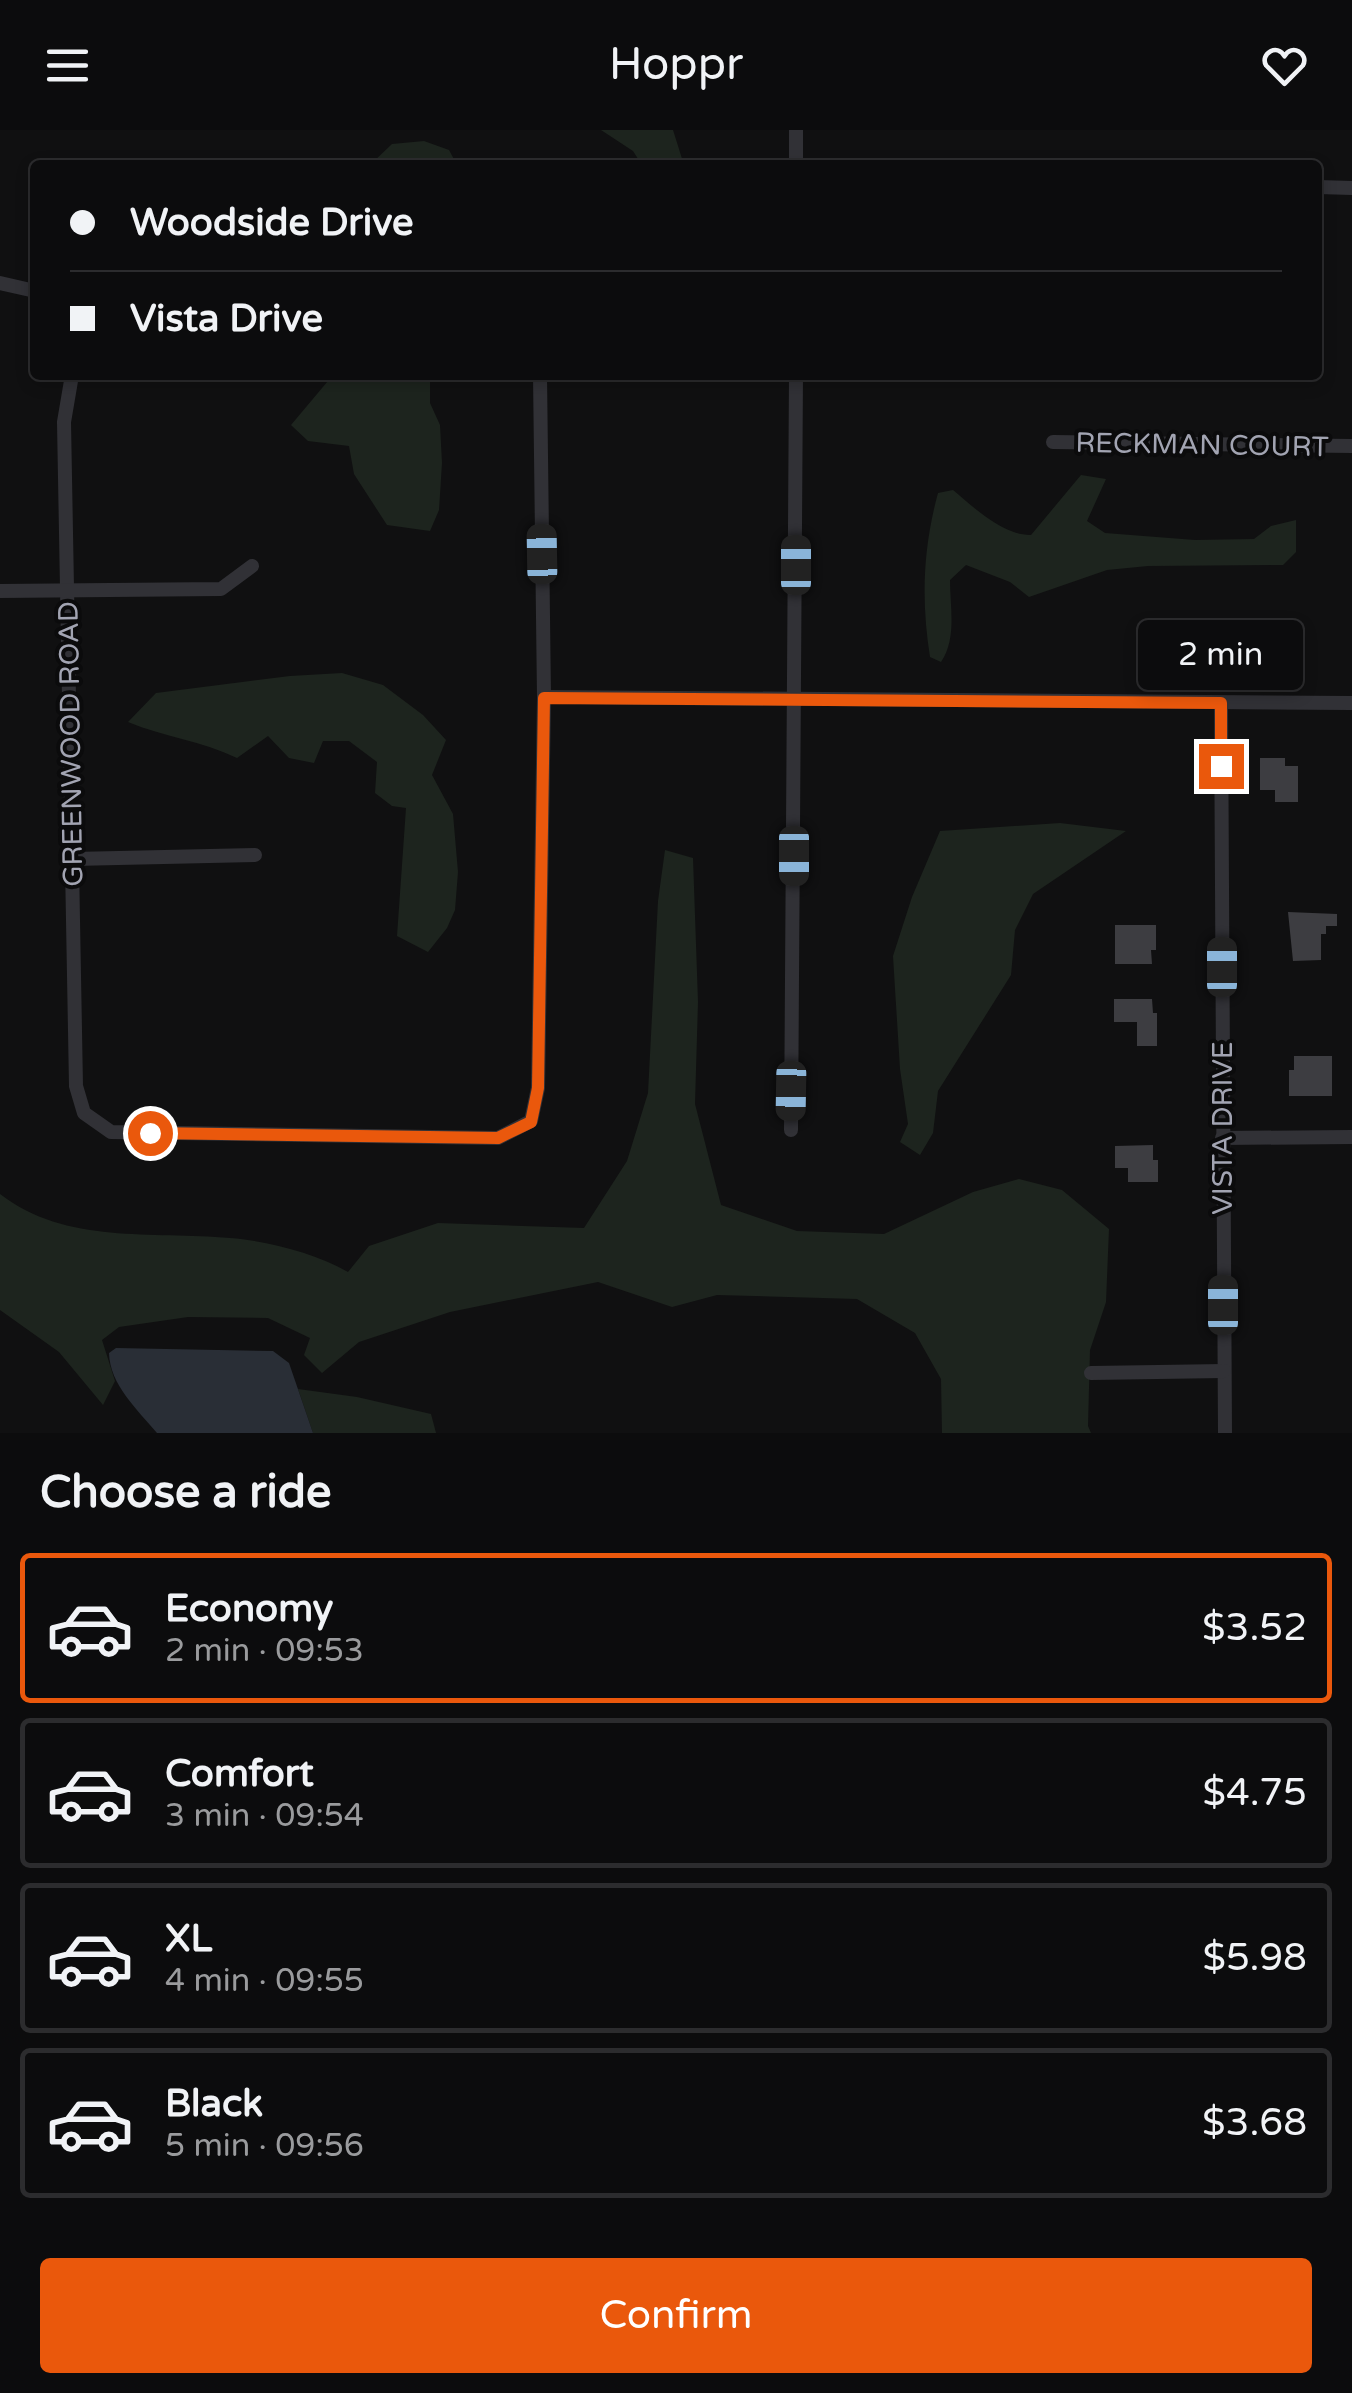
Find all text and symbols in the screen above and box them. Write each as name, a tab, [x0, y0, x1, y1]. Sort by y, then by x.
icon: menu	[40, 38, 95, 93]
text: Hoppr	[609, 38, 743, 92]
icon: heart	[1257, 38, 1312, 93]
text: Woodside Drive	[130, 200, 414, 246]
text: Vista Drive	[130, 296, 323, 342]
street label: RECKMAN COURT	[1075, 426, 1329, 464]
car	[526, 524, 558, 584]
car	[781, 535, 811, 595]
street label: GREENWOOD ROAD	[52, 601, 90, 887]
callout: 2 min	[1138, 621, 1304, 691]
text: 2 min	[1178, 636, 1263, 674]
route end	[1199, 744, 1244, 789]
car	[779, 826, 809, 886]
car	[1207, 937, 1237, 997]
street label: VISTA DRIVE	[1206, 1041, 1240, 1215]
car	[775, 1061, 807, 1121]
route start	[128, 1111, 173, 1156]
car	[1208, 1275, 1238, 1335]
text: Choose a ride	[40, 1466, 331, 1520]
icon: car	[45, 1583, 135, 1673]
text: Economy	[165, 1586, 333, 1632]
text: $3.52	[1202, 1605, 1307, 1651]
text: 2 min · 09:53	[165, 1632, 364, 1670]
icon: car	[45, 1748, 135, 1838]
text: Comfort	[165, 1751, 314, 1797]
text: $4.75	[1202, 1770, 1307, 1816]
text: 3 min · 09:54	[165, 1797, 364, 1835]
icon: car	[45, 1913, 135, 2003]
text: XL	[165, 1916, 212, 1962]
text: $5.98	[1202, 1935, 1307, 1981]
text: 4 min · 09:55	[165, 1962, 364, 2000]
icon: car	[45, 2078, 135, 2168]
text: Black	[165, 2081, 263, 2127]
text: $3.68	[1202, 2100, 1307, 2146]
text: 5 min · 09:56	[165, 2127, 364, 2165]
button: Confirm	[40, 2258, 1312, 2373]

